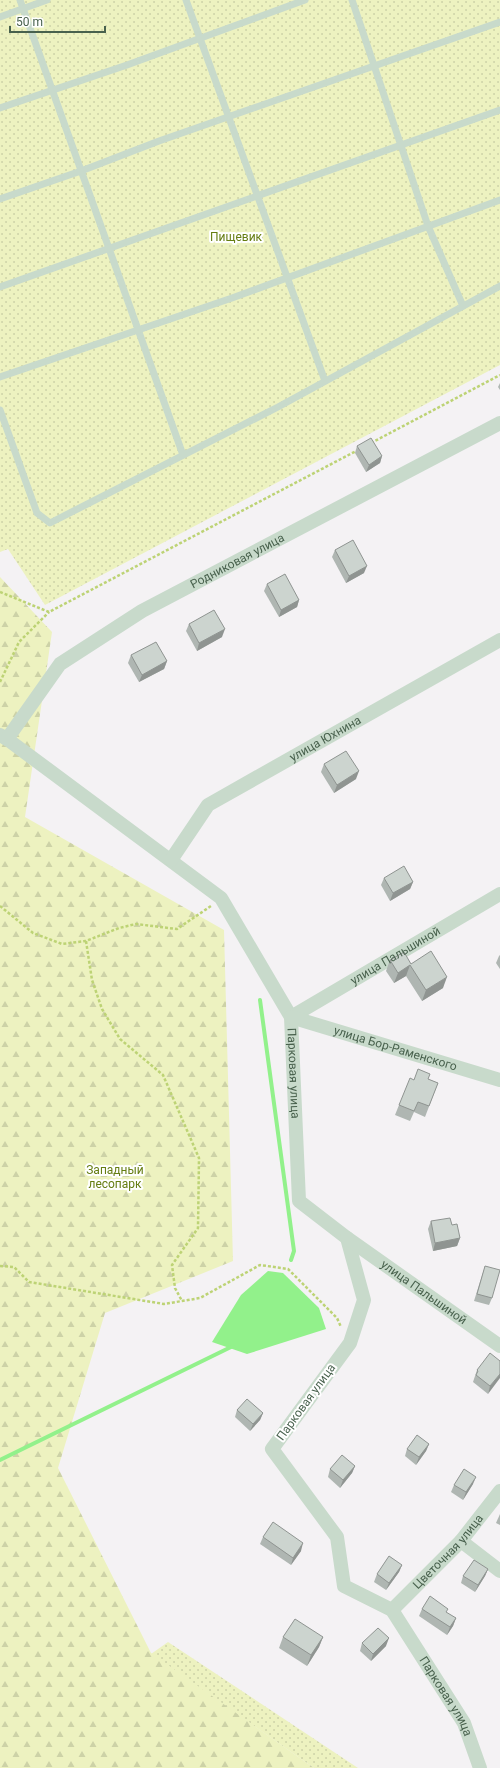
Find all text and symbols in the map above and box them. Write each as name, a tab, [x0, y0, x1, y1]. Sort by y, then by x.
scale bar	[10, 8, 105, 34]
text: 50 m	[16, 15, 43, 29]
park label: Пищевик	[210, 230, 263, 244]
street label: Родниковая улица	[188, 531, 287, 591]
street label: улица Юхнина	[287, 713, 364, 764]
street label: улица Пальшиной	[348, 924, 443, 987]
street label: улица Бор-Раменского	[332, 1023, 459, 1074]
street label: Парковая улица	[284, 1027, 302, 1119]
park label: Западный лесопарк	[86, 1163, 144, 1191]
street label: улица Пальшиной	[378, 1257, 469, 1327]
street label: Парковая улица	[274, 1361, 338, 1443]
street label: Цветочная улица	[410, 1512, 486, 1592]
street label: Парковая улица	[416, 1654, 475, 1738]

